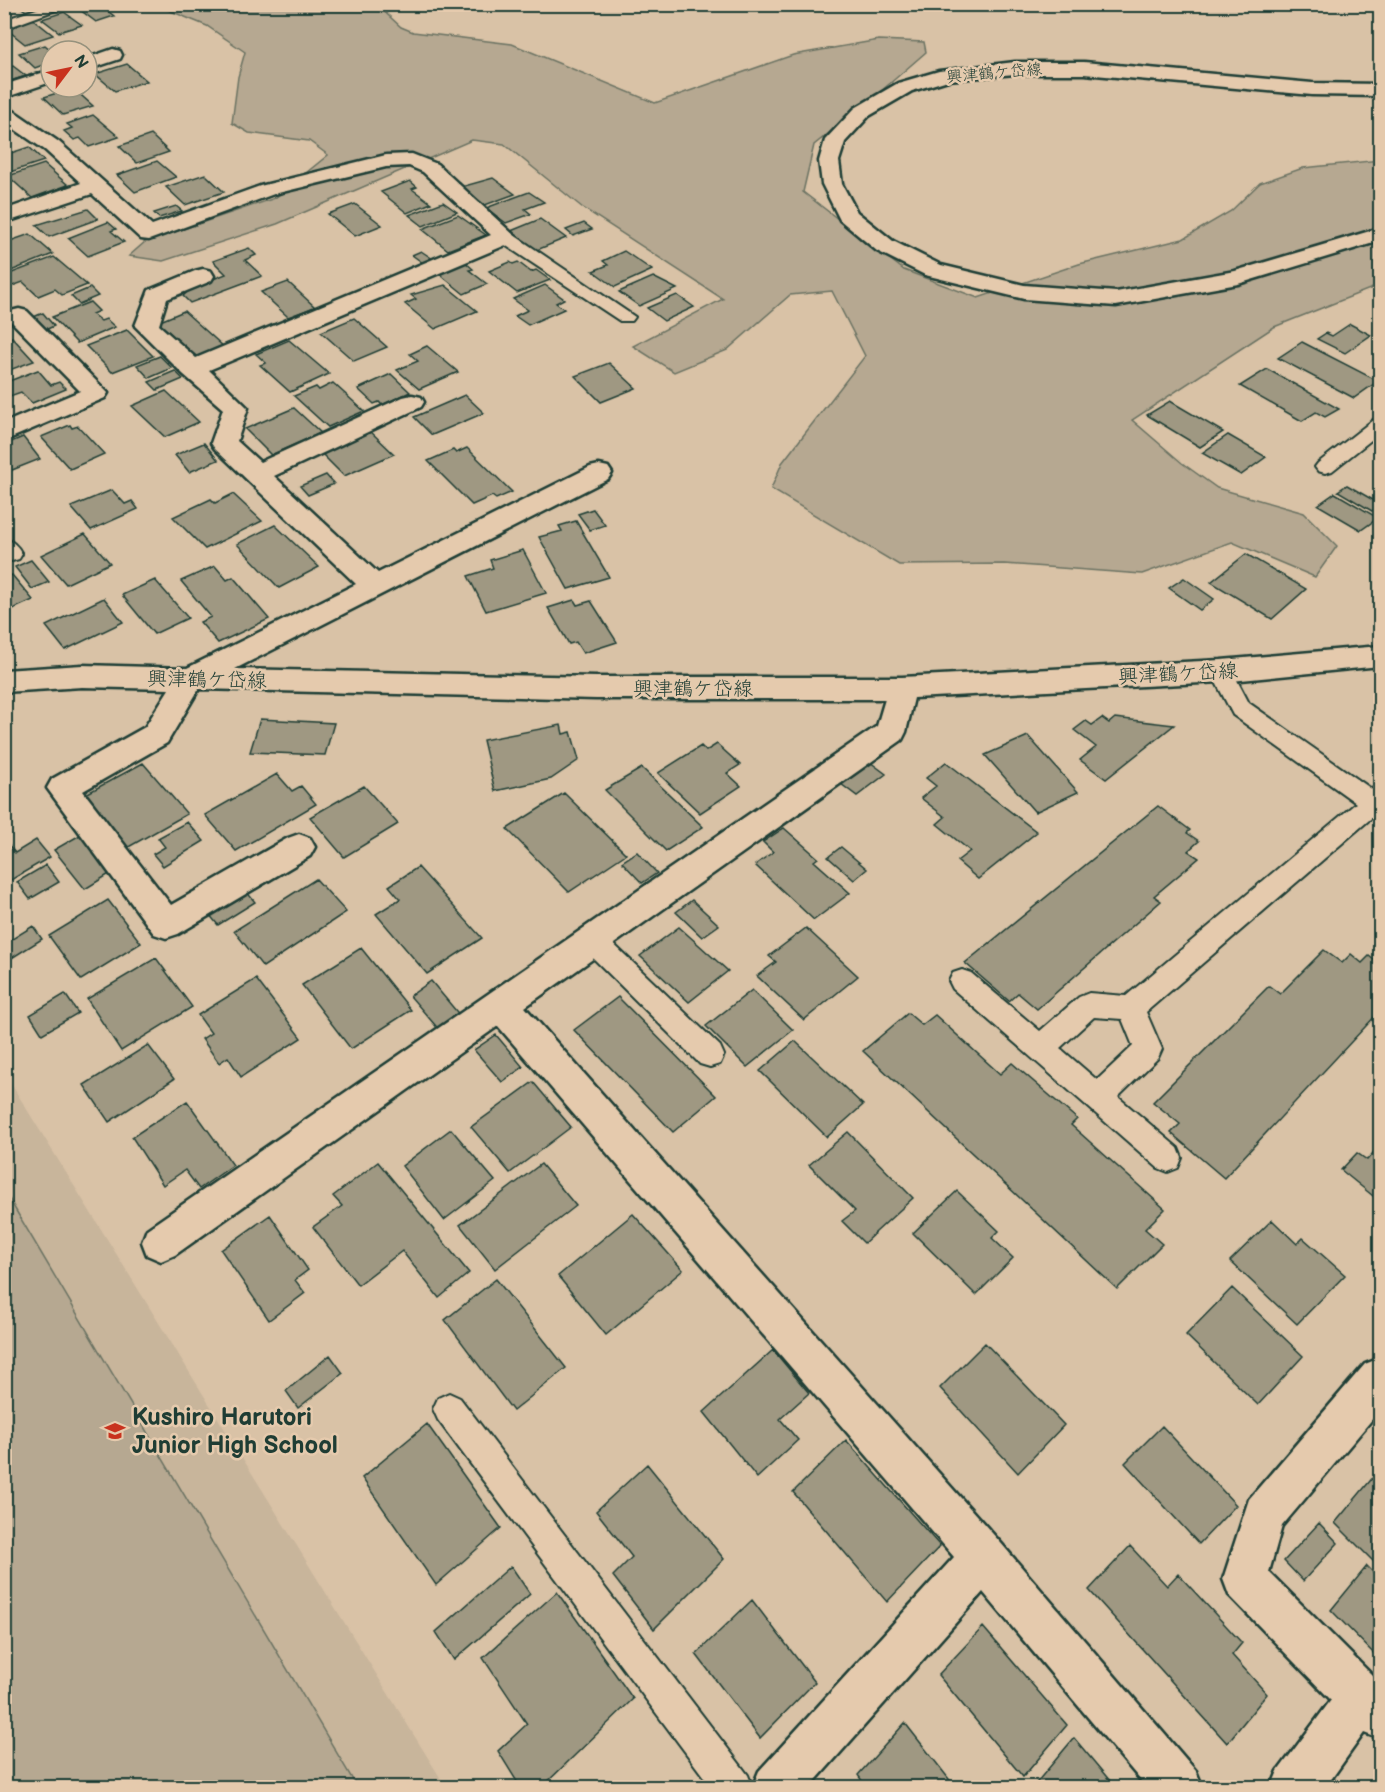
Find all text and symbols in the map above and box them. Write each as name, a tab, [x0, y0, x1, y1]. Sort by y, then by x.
north arrow	[39, 39, 99, 99]
text: N	[69, 52, 92, 72]
street label: 興津鶴ケ岱線	[945, 60, 1043, 87]
street label: 興津鶴ケ岱線	[1118, 659, 1239, 689]
street label: 興津鶴ケ岱線	[147, 667, 267, 693]
street label: 興津鶴ケ岱線	[633, 677, 753, 701]
place label: Kushiro Harutori Junior High School	[132, 1403, 338, 1460]
school or university icon: Kushiro Harutori Junior High School	[103, 1419, 127, 1443]

